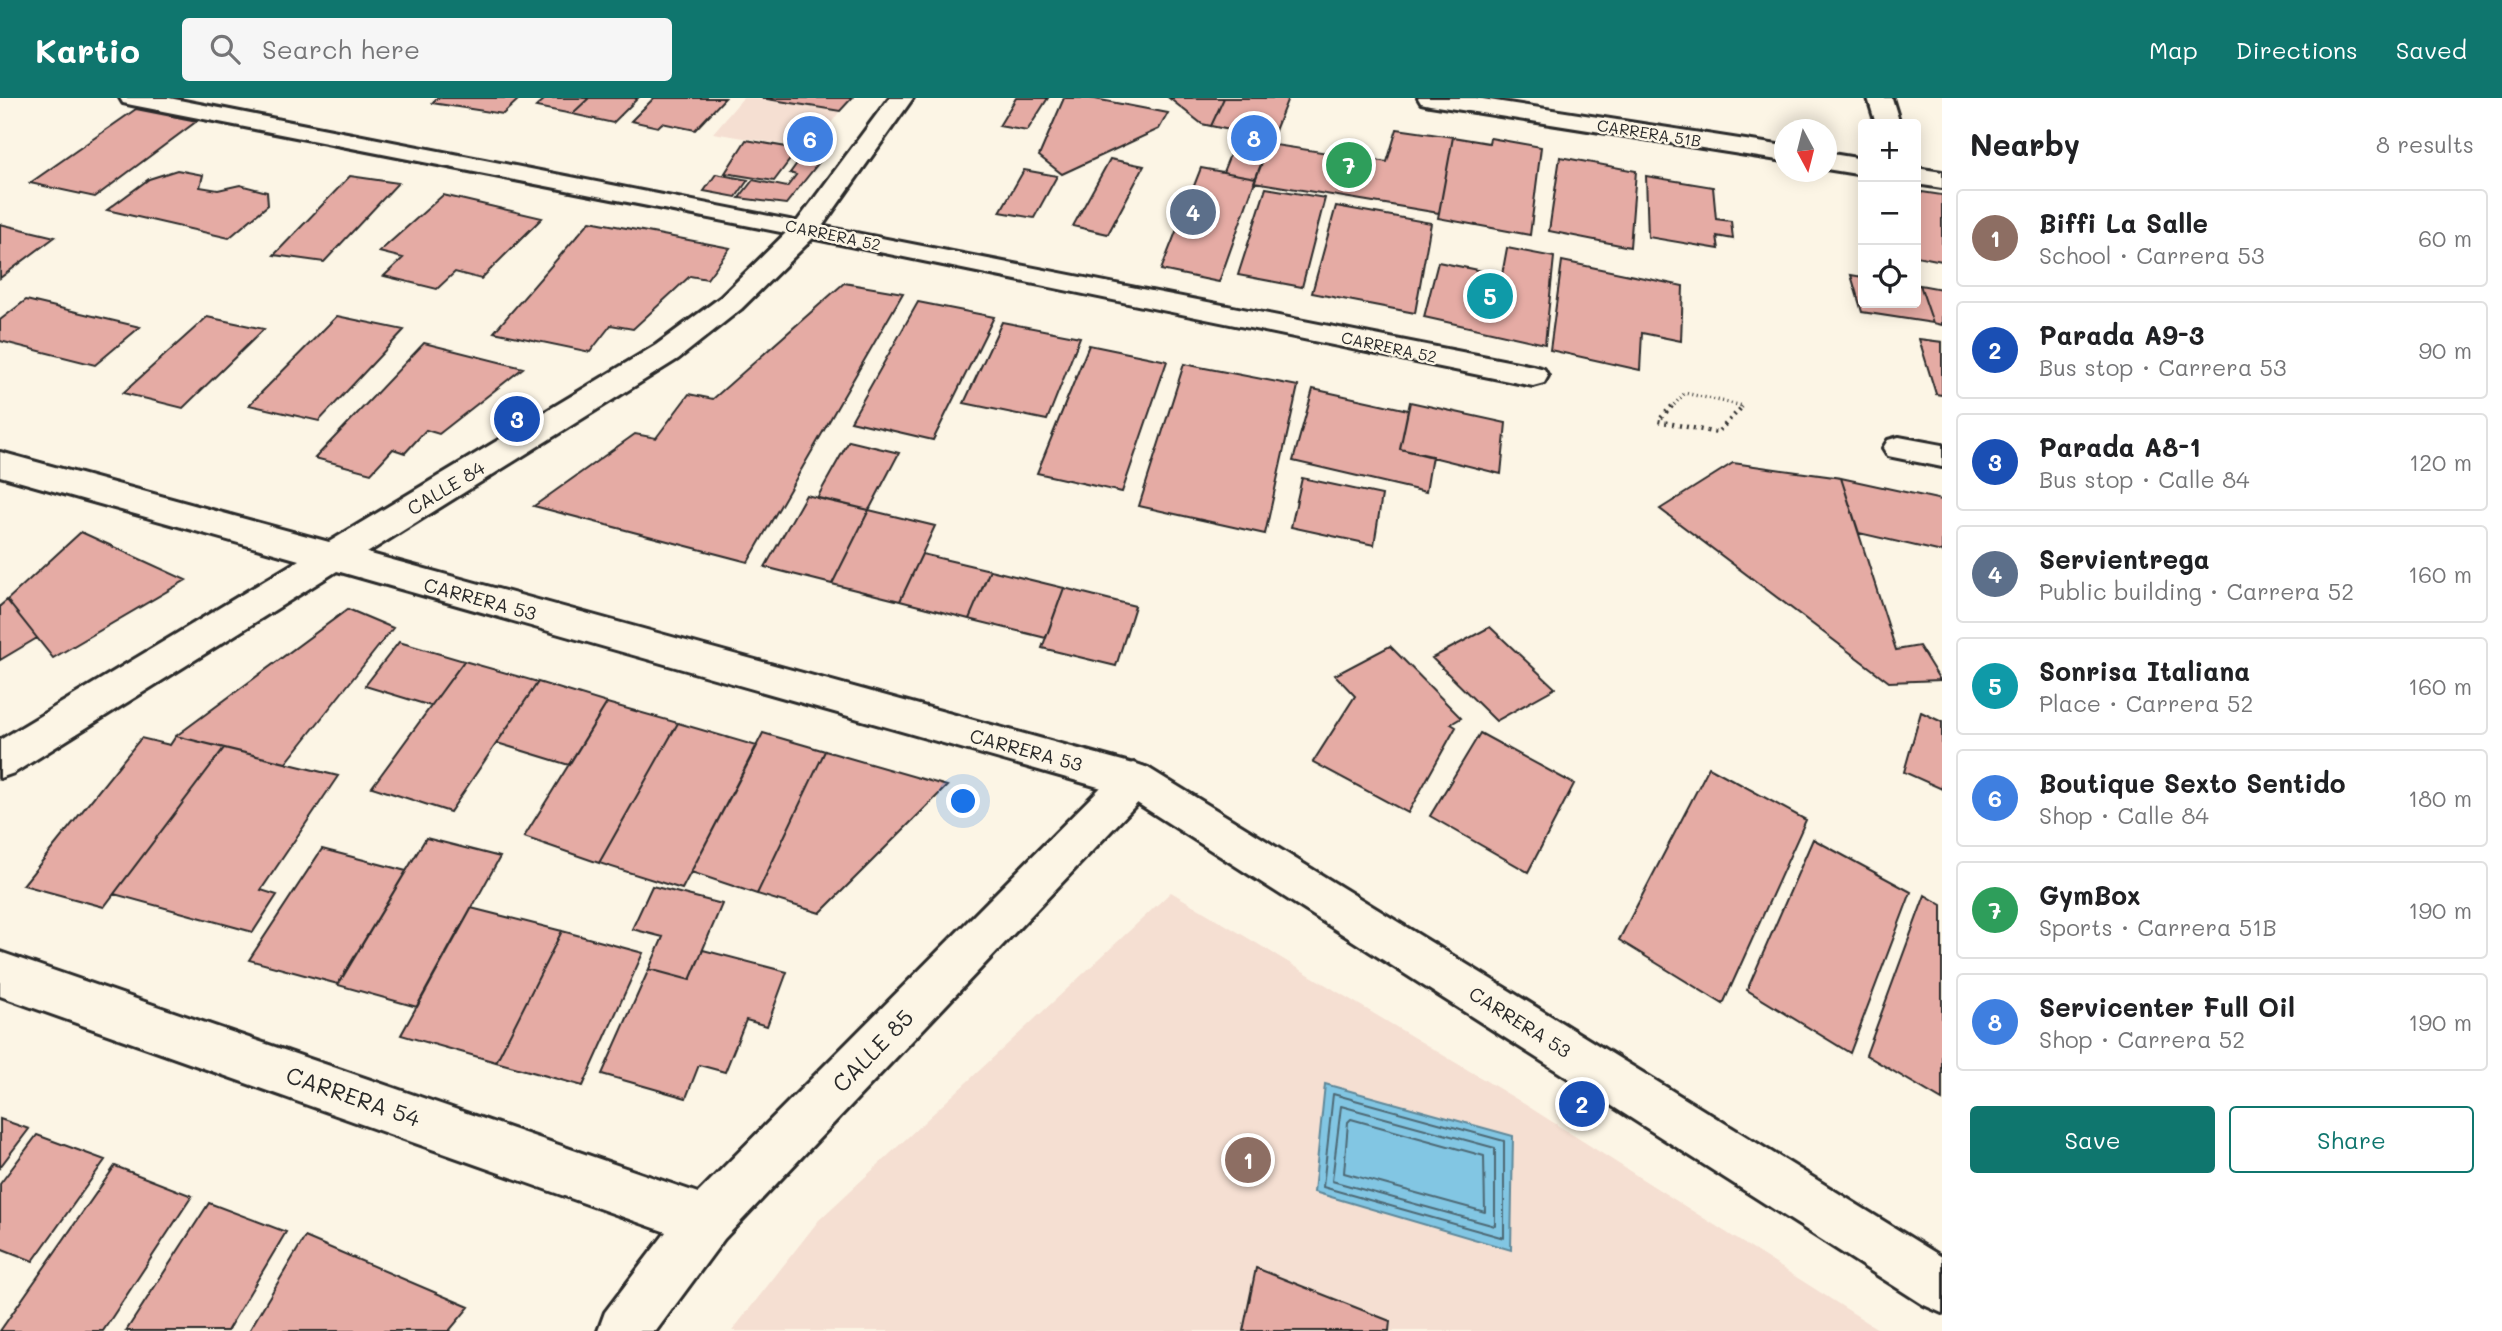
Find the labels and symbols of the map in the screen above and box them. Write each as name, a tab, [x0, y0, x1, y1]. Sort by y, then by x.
pin: 8	[1231, 112, 1277, 164]
pin: 6	[787, 113, 833, 165]
street label: CARRERA 51B	[1596, 114, 1703, 151]
north arrow	[1774, 119, 1837, 182]
pin: 7	[1326, 139, 1372, 191]
pin: 4	[1170, 186, 1216, 238]
street label: CARRERA 52	[784, 214, 883, 255]
pin: 5	[1467, 270, 1513, 322]
street label: CARRERA 52	[1340, 326, 1439, 367]
pin: 3	[494, 393, 540, 445]
street label: CALLE 84	[402, 455, 489, 521]
street label: CARRERA 53	[421, 571, 539, 626]
street label: CARRERA 53	[967, 722, 1085, 777]
your location	[946, 784, 980, 818]
street label: CARRERA 53	[1465, 980, 1576, 1063]
street label: CALLE 85	[825, 1002, 919, 1098]
street label: CARRERA 54	[282, 1059, 425, 1133]
pin: 2	[1559, 1078, 1605, 1130]
pin: 1	[1225, 1134, 1271, 1186]

